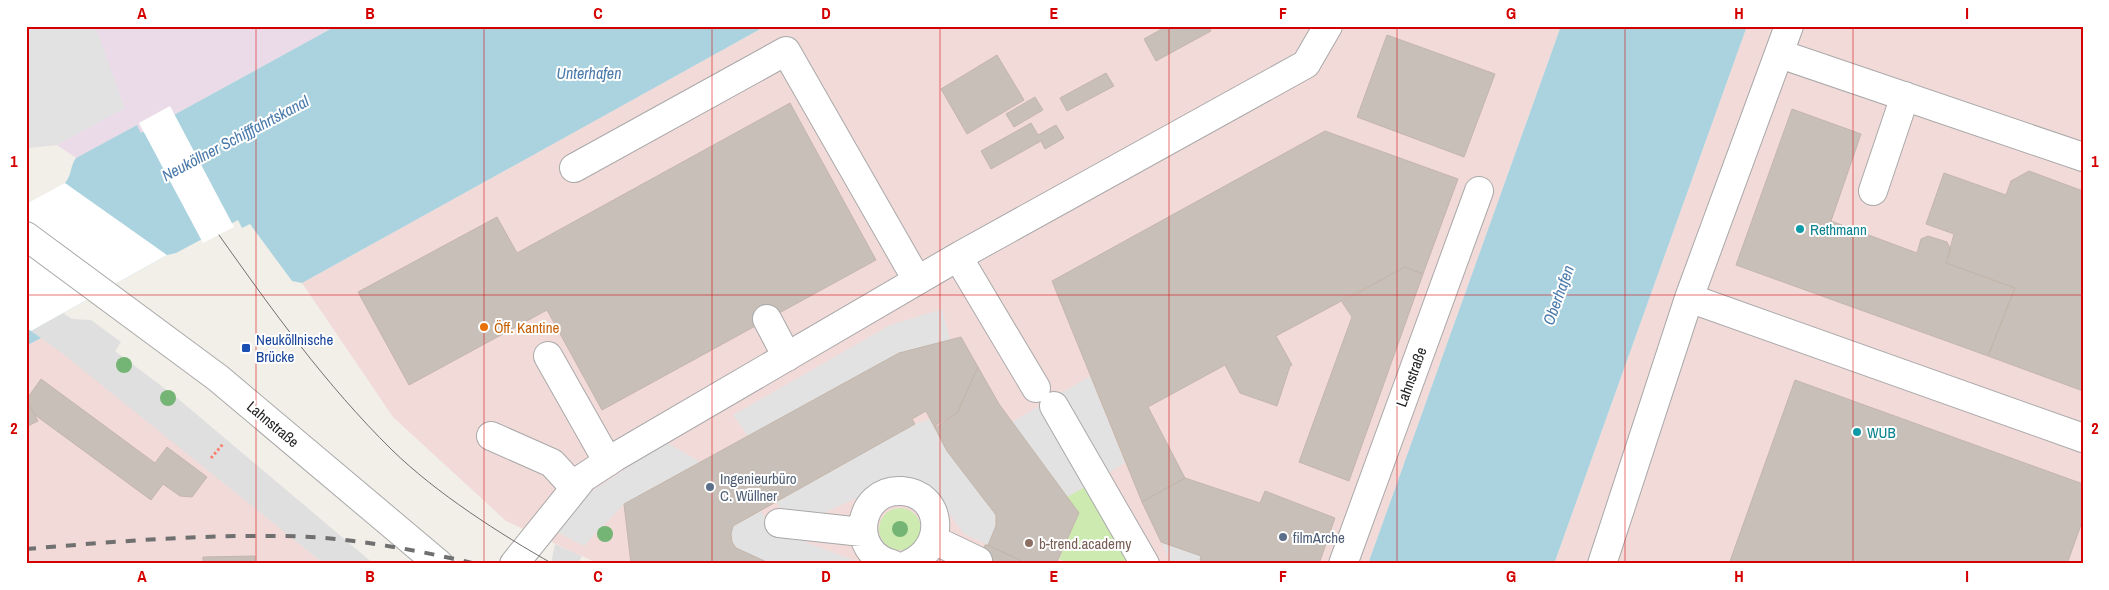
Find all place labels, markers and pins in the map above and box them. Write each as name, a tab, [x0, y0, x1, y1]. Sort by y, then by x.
place label: Rethmann	[1810, 219, 1867, 240]
marker: Rethmann	[1794, 223, 1806, 235]
place label: Öff. Kantine	[494, 317, 560, 338]
marker: Öff. Kantine	[478, 321, 490, 333]
place label: Neuköllnische Brücke	[256, 329, 333, 367]
marker: Neuköllnische Brücke	[240, 342, 252, 354]
place label: WUB	[1867, 422, 1896, 443]
marker: WUB	[1851, 426, 1863, 438]
place label: Ingenieurbüro C. Wüllner	[720, 468, 797, 506]
marker: Ingenieurbüro C. Wüllner	[704, 481, 716, 493]
place label: filmArche	[1293, 527, 1345, 548]
marker: filmArche	[1277, 531, 1289, 543]
place label: b-trend.academy	[1039, 533, 1132, 554]
marker: b-trend.academy	[1023, 537, 1035, 549]

